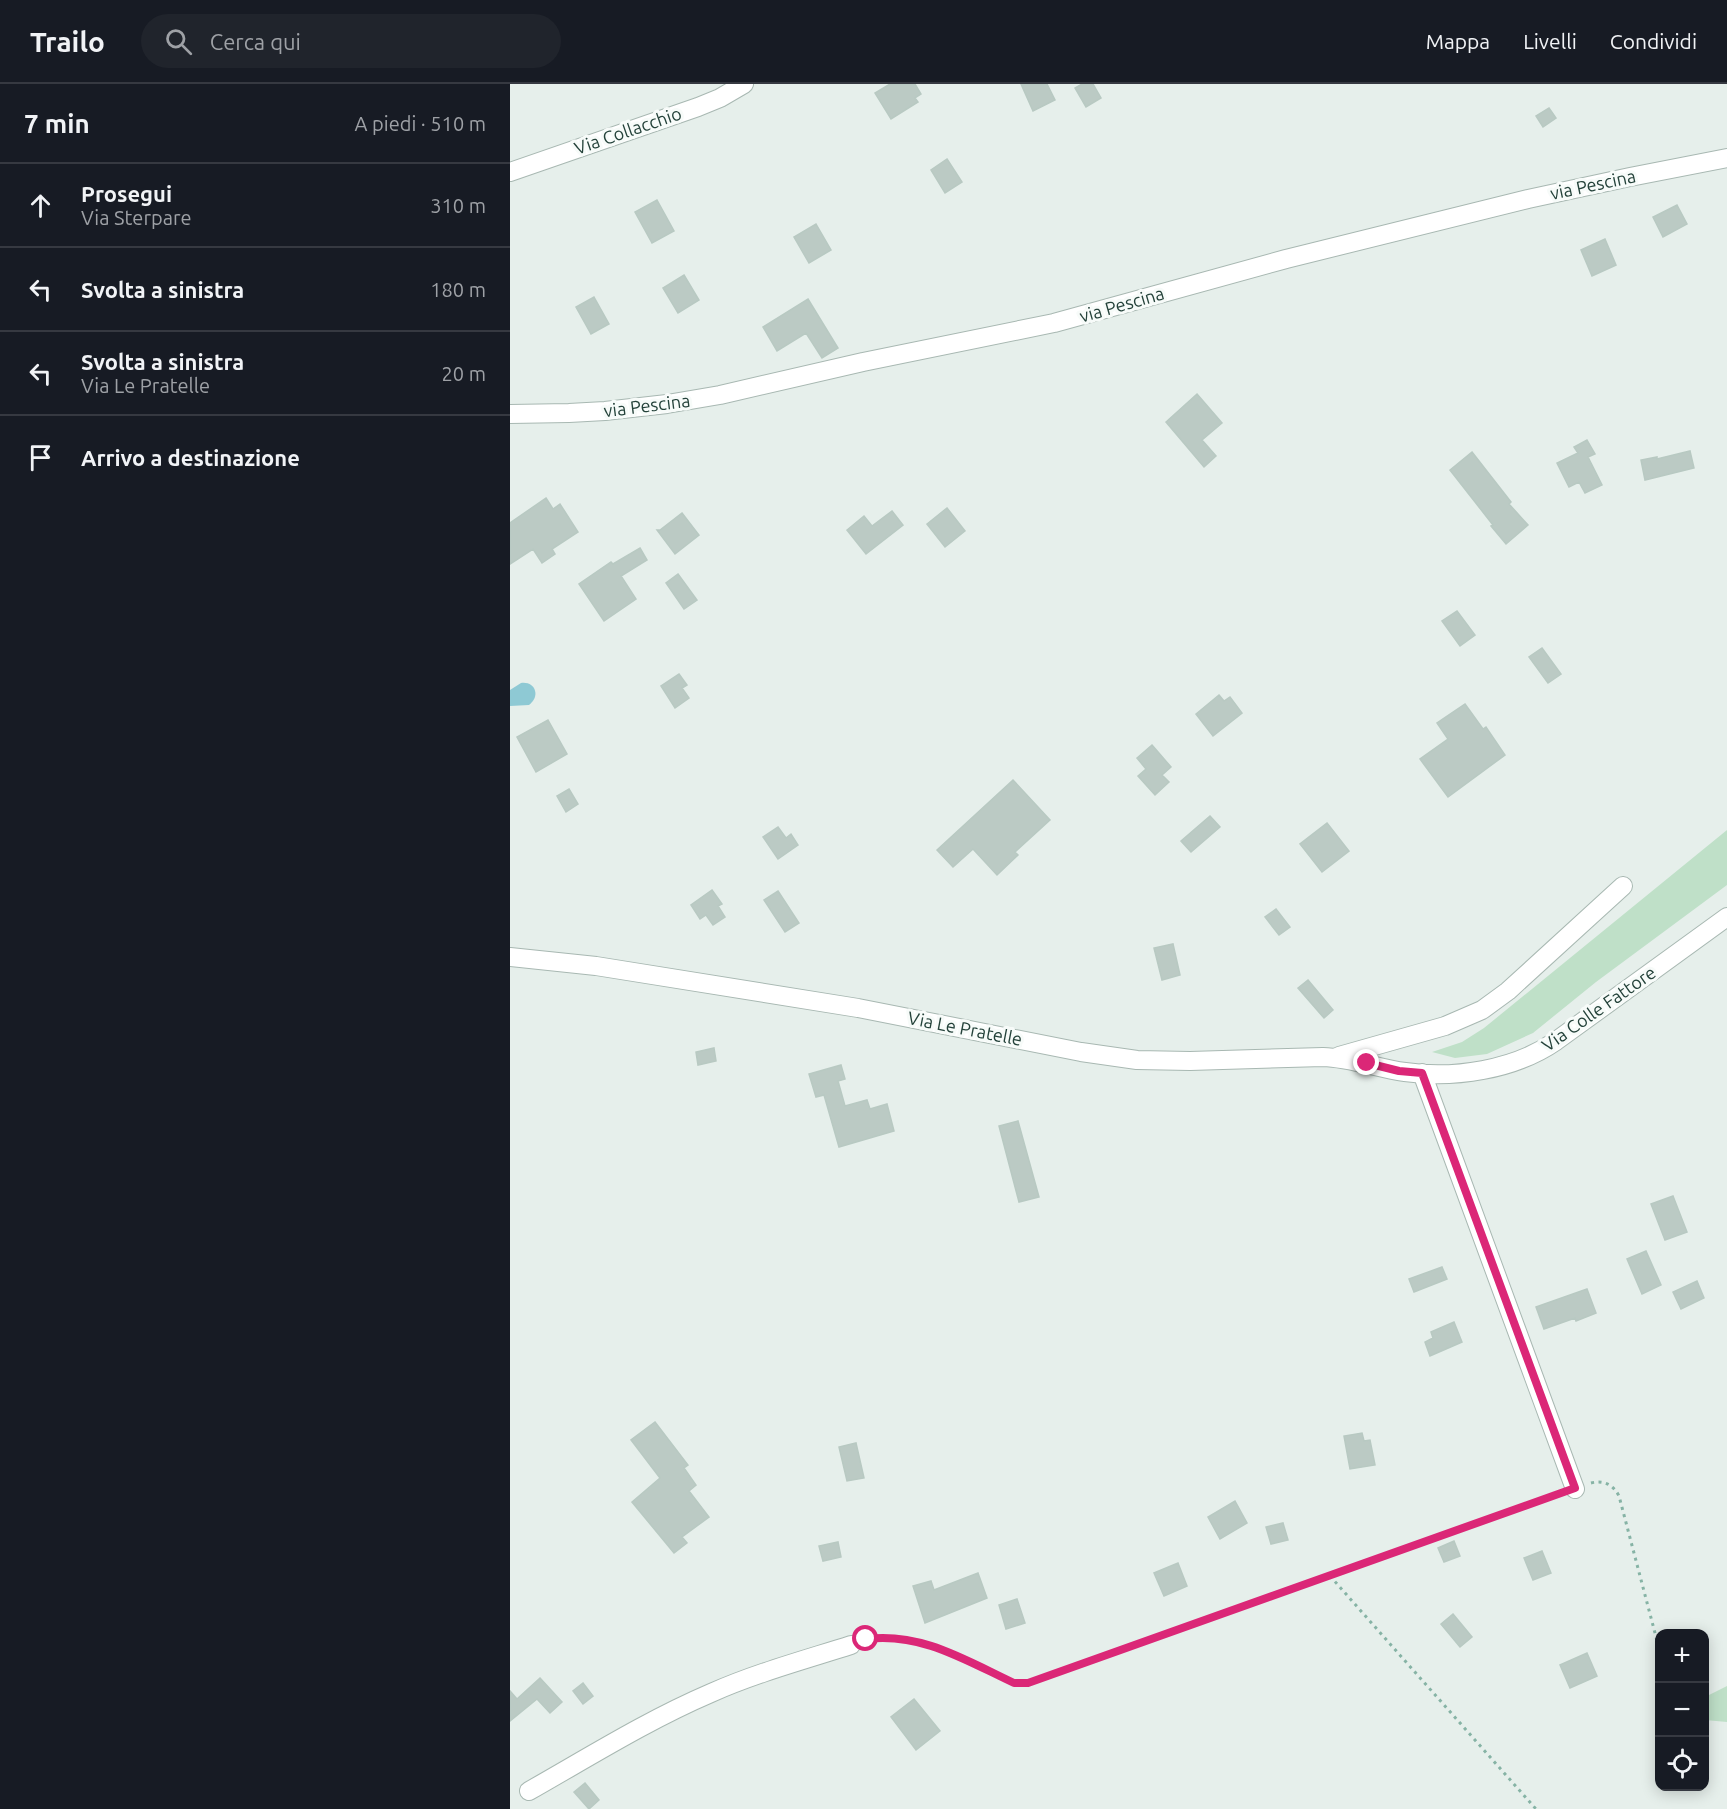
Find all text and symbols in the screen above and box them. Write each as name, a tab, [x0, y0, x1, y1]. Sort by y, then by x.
search box	[141, 14, 561, 68]
icon: search	[162, 25, 195, 58]
text: Trailo	[30, 26, 105, 57]
text: Cerca qui	[210, 29, 301, 54]
text: Mappa	[1426, 29, 1490, 53]
text: Livelli	[1523, 29, 1577, 53]
text: Condividi	[1610, 29, 1697, 53]
street label: Via Collacchio	[572, 102, 684, 158]
text: 7 min	[24, 109, 90, 138]
text: A piedi · 510 m	[355, 112, 486, 135]
street label: via Pescina	[1548, 165, 1637, 203]
text: Prosegui	[81, 181, 172, 206]
icon: ahead	[24, 189, 57, 222]
text: 310 m	[430, 194, 486, 217]
text: Via Sterpare	[81, 206, 192, 229]
icon: left	[24, 273, 57, 306]
text: Svolta a sinistra	[81, 277, 244, 302]
text: 180 m	[430, 278, 486, 301]
street label: via Pescina	[1077, 282, 1166, 326]
text: Svolta a sinistra	[81, 349, 244, 374]
icon: left	[24, 357, 57, 390]
text: 20 m	[442, 362, 486, 385]
text: Via Le Pratelle	[81, 374, 210, 397]
street label: via Pescina	[602, 390, 691, 420]
icon: arrive	[24, 441, 57, 474]
text: Arrivo a destinazione	[81, 445, 300, 470]
street label: Via Colle Fattore	[1538, 961, 1659, 1055]
street label: Via Le Pratelle	[906, 1007, 1024, 1049]
route end	[1353, 1049, 1379, 1075]
route start	[852, 1625, 878, 1651]
map controls	[1655, 1629, 1709, 1791]
button: +	[1655, 1629, 1709, 1683]
button: −	[1655, 1683, 1709, 1737]
button: locate	[1655, 1737, 1709, 1791]

